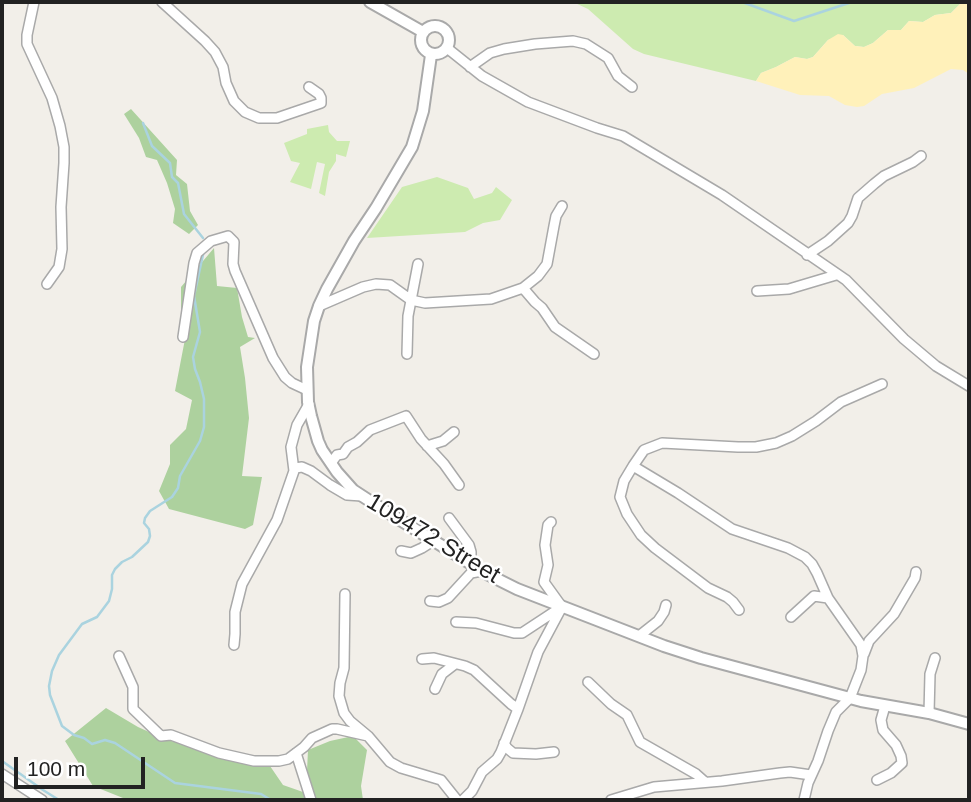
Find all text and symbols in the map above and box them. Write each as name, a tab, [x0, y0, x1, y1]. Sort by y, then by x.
street label: 109472 Street	[361, 488, 505, 590]
scale bar	[18, 742, 149, 786]
text: 100 m	[27, 757, 85, 780]

